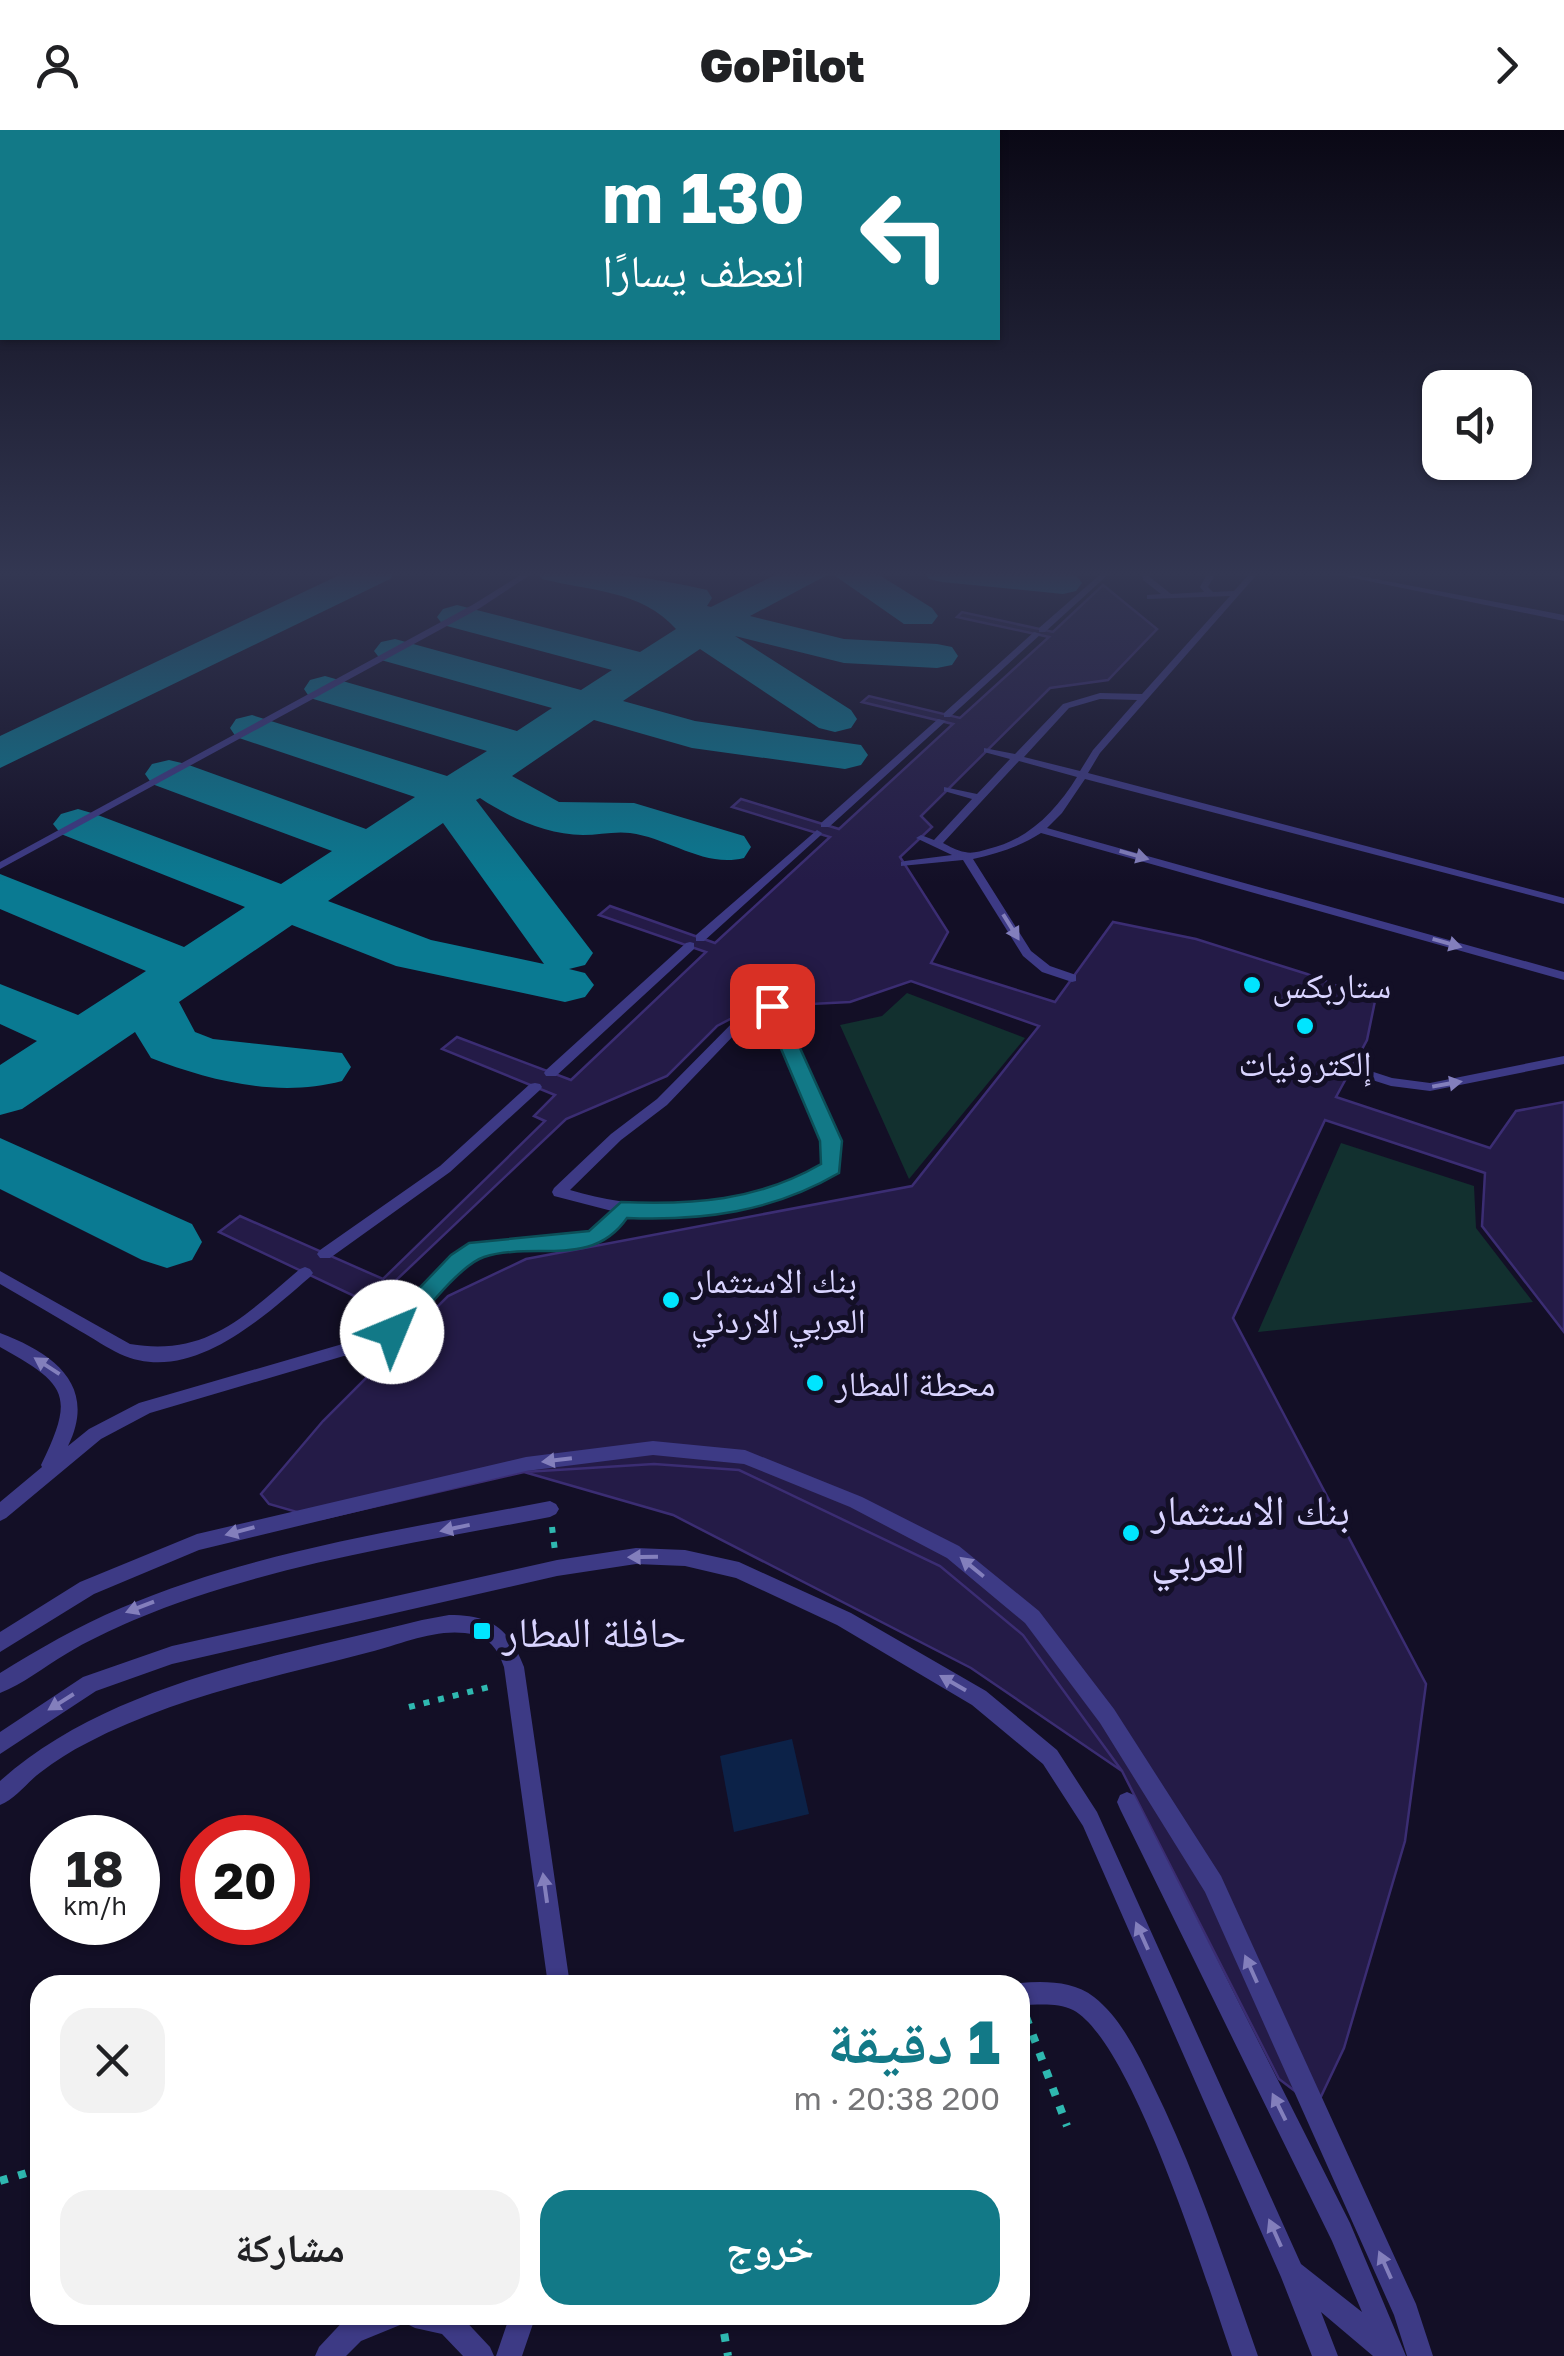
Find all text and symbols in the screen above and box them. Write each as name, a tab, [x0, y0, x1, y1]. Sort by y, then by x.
icon: person	[30, 38, 85, 93]
text: GoPilot	[699, 38, 865, 92]
icon: forward	[1479, 38, 1534, 93]
text: 130 m	[602, 154, 805, 238]
icon: left	[840, 170, 970, 300]
text: انعطف يسارًا	[602, 243, 805, 297]
map controls	[1422, 370, 1532, 480]
button: sound	[1422, 370, 1532, 480]
one-way arrow	[1119, 848, 1149, 863]
one-way arrow	[1002, 913, 1019, 941]
one-way arrow	[1431, 935, 1462, 951]
pin	[730, 964, 815, 1049]
place label: ستاربكس	[1272, 964, 1391, 1007]
marker: ستاربكس	[1241, 974, 1263, 996]
icon: arrive	[745, 979, 800, 1034]
marker: إلكترونيات	[1294, 1015, 1316, 1037]
place label: إلكترونيات	[1238, 1042, 1372, 1087]
one-way arrow	[1432, 1075, 1463, 1091]
place label: بنك الاستثمار العربي الاردني	[690, 1259, 866, 1349]
position arrow	[340, 1280, 444, 1384]
marker: بنك الاستثمار العربي الاردني	[660, 1289, 682, 1311]
one-way arrow	[33, 1358, 60, 1376]
place label: محطة المطار	[834, 1362, 995, 1404]
marker: محطة المطار	[804, 1372, 826, 1394]
one-way arrow	[540, 1452, 572, 1468]
place label: بنك الاستثمار العربي	[1150, 1484, 1350, 1592]
one-way arrow	[439, 1521, 470, 1537]
marker: بنك الاستثمار العربي	[1120, 1522, 1142, 1544]
one-way arrow	[224, 1524, 255, 1539]
one-way arrow	[627, 1549, 659, 1565]
one-way arrow	[959, 1557, 984, 1578]
one-way arrow	[125, 1600, 155, 1615]
place label: حافلة المطار	[501, 1606, 686, 1656]
marker: حافلة المطار	[471, 1620, 493, 1642]
one-way arrow	[939, 1675, 967, 1692]
one-way arrow	[47, 1693, 75, 1711]
speed limit sign: 20	[180, 1815, 310, 1945]
text: 18	[66, 1838, 124, 1898]
one-way arrow	[537, 1872, 553, 1904]
text: km/h	[63, 1890, 127, 1921]
one-way arrow	[1134, 1922, 1151, 1951]
one-way arrow	[1243, 1954, 1260, 1983]
text: 1 دقيقة	[827, 2005, 1000, 2077]
button: close	[60, 2008, 165, 2113]
text: 200 m · 20:38	[794, 2079, 1000, 2117]
one-way arrow	[1271, 2092, 1288, 2121]
button: مشاركة	[60, 2190, 520, 2305]
button: خروج	[540, 2190, 1000, 2305]
one-way arrow	[1267, 2218, 1283, 2248]
one-way arrow	[1377, 2250, 1393, 2280]

